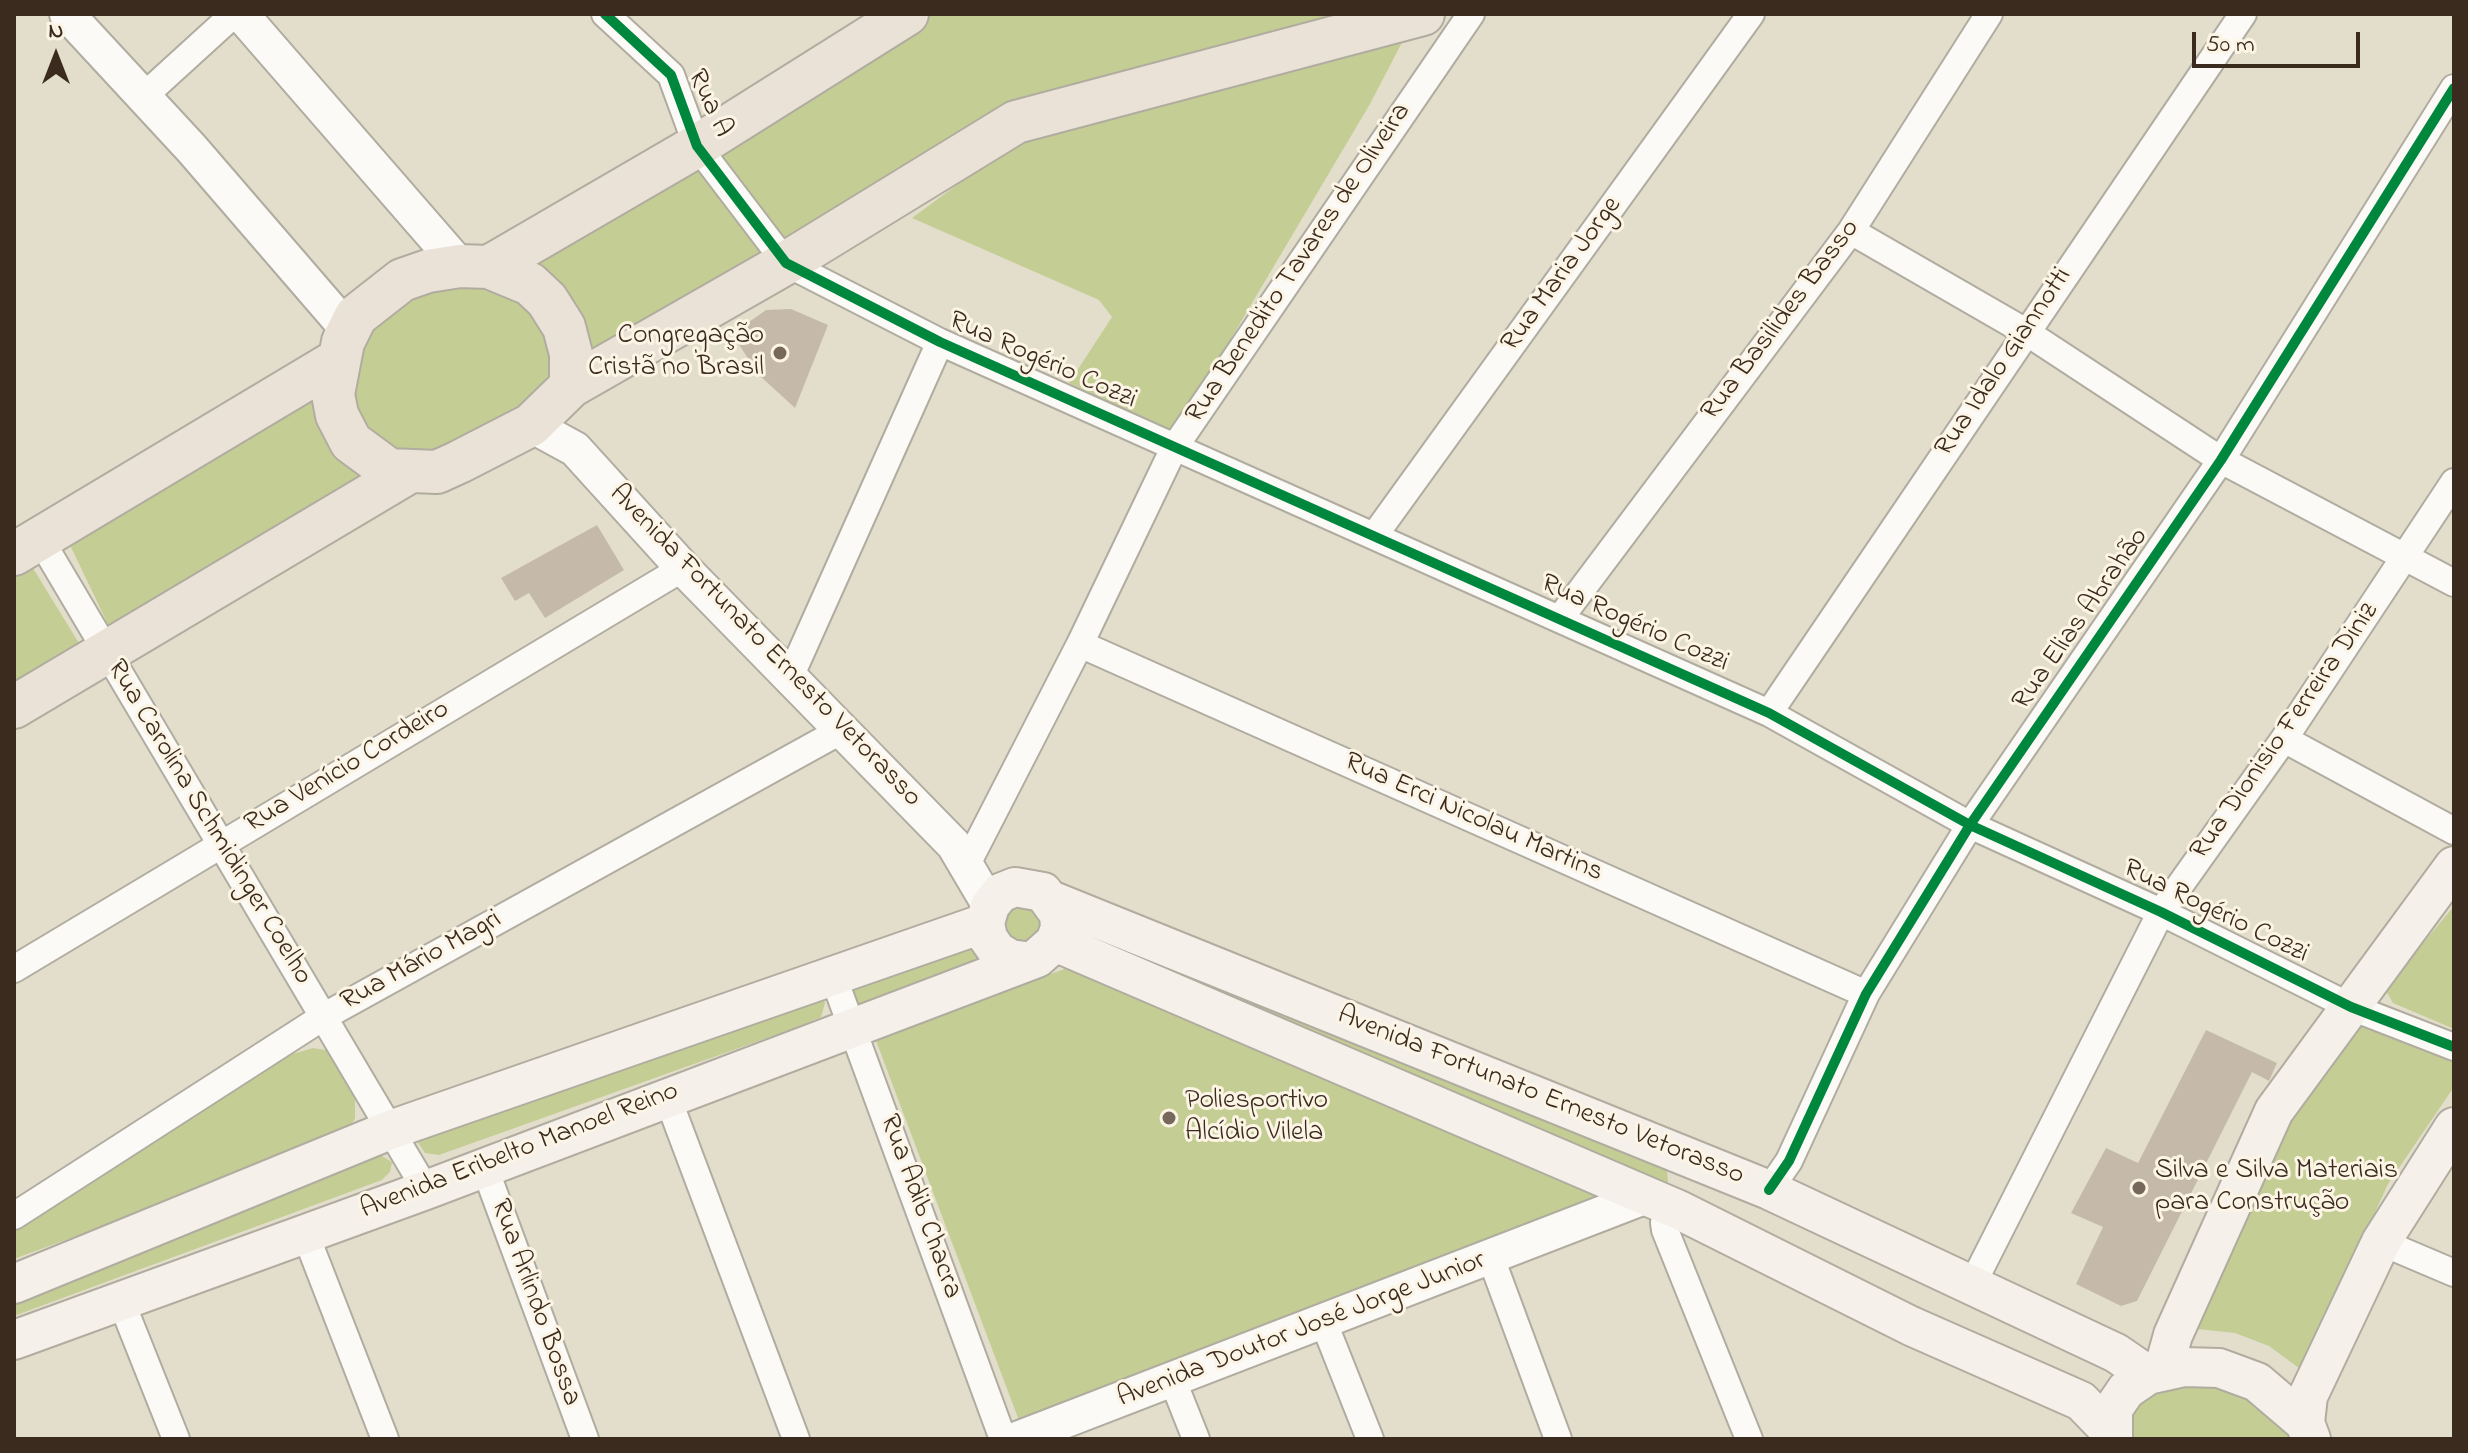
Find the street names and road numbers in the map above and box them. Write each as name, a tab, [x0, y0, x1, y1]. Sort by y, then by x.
street label: Rua A	[678, 65, 738, 143]
street label: Rua Benedito Tavares de Oliveira	[1180, 97, 1420, 431]
street label: Rua Maria Jorge	[1495, 191, 1631, 359]
street label: Rua Basilides Basso	[1695, 214, 1869, 428]
street label: Rua Idalo Giannotti	[1929, 262, 2081, 464]
street label: Rua Rogério Cozzi	[943, 305, 1141, 419]
street label: Avenida Fortunato Ernesto Vetorasso	[600, 479, 928, 815]
street label: Rua Elias Abrahão	[2007, 523, 2157, 717]
street label: Rua Rogério Cozzi	[1535, 568, 1733, 682]
street label: Rua Dionisio Ferreira Diniz	[2184, 597, 2388, 867]
street label: Rua Carolina Schmidinger Coelho	[98, 654, 318, 992]
street label: Rua Venício Cordeiro	[240, 694, 456, 842]
street label: Rua Erci Nicolau Martins	[1338, 747, 1608, 891]
street label: Rua Rogério Cozzi	[2117, 854, 2313, 972]
street label: Rua Mário Magri	[336, 904, 508, 1020]
street label: Avenida Fortunato Ernesto Vetorasso	[1332, 1000, 1748, 1194]
street label: Avenida Eribelto Manoel Reino	[356, 1076, 684, 1228]
street label: Rua Adib Chacra	[870, 1110, 968, 1304]
street label: Rua Arlindo Bossa	[481, 1195, 587, 1411]
street label: Avenida Doutor José Jorge Junior	[1113, 1245, 1491, 1417]

